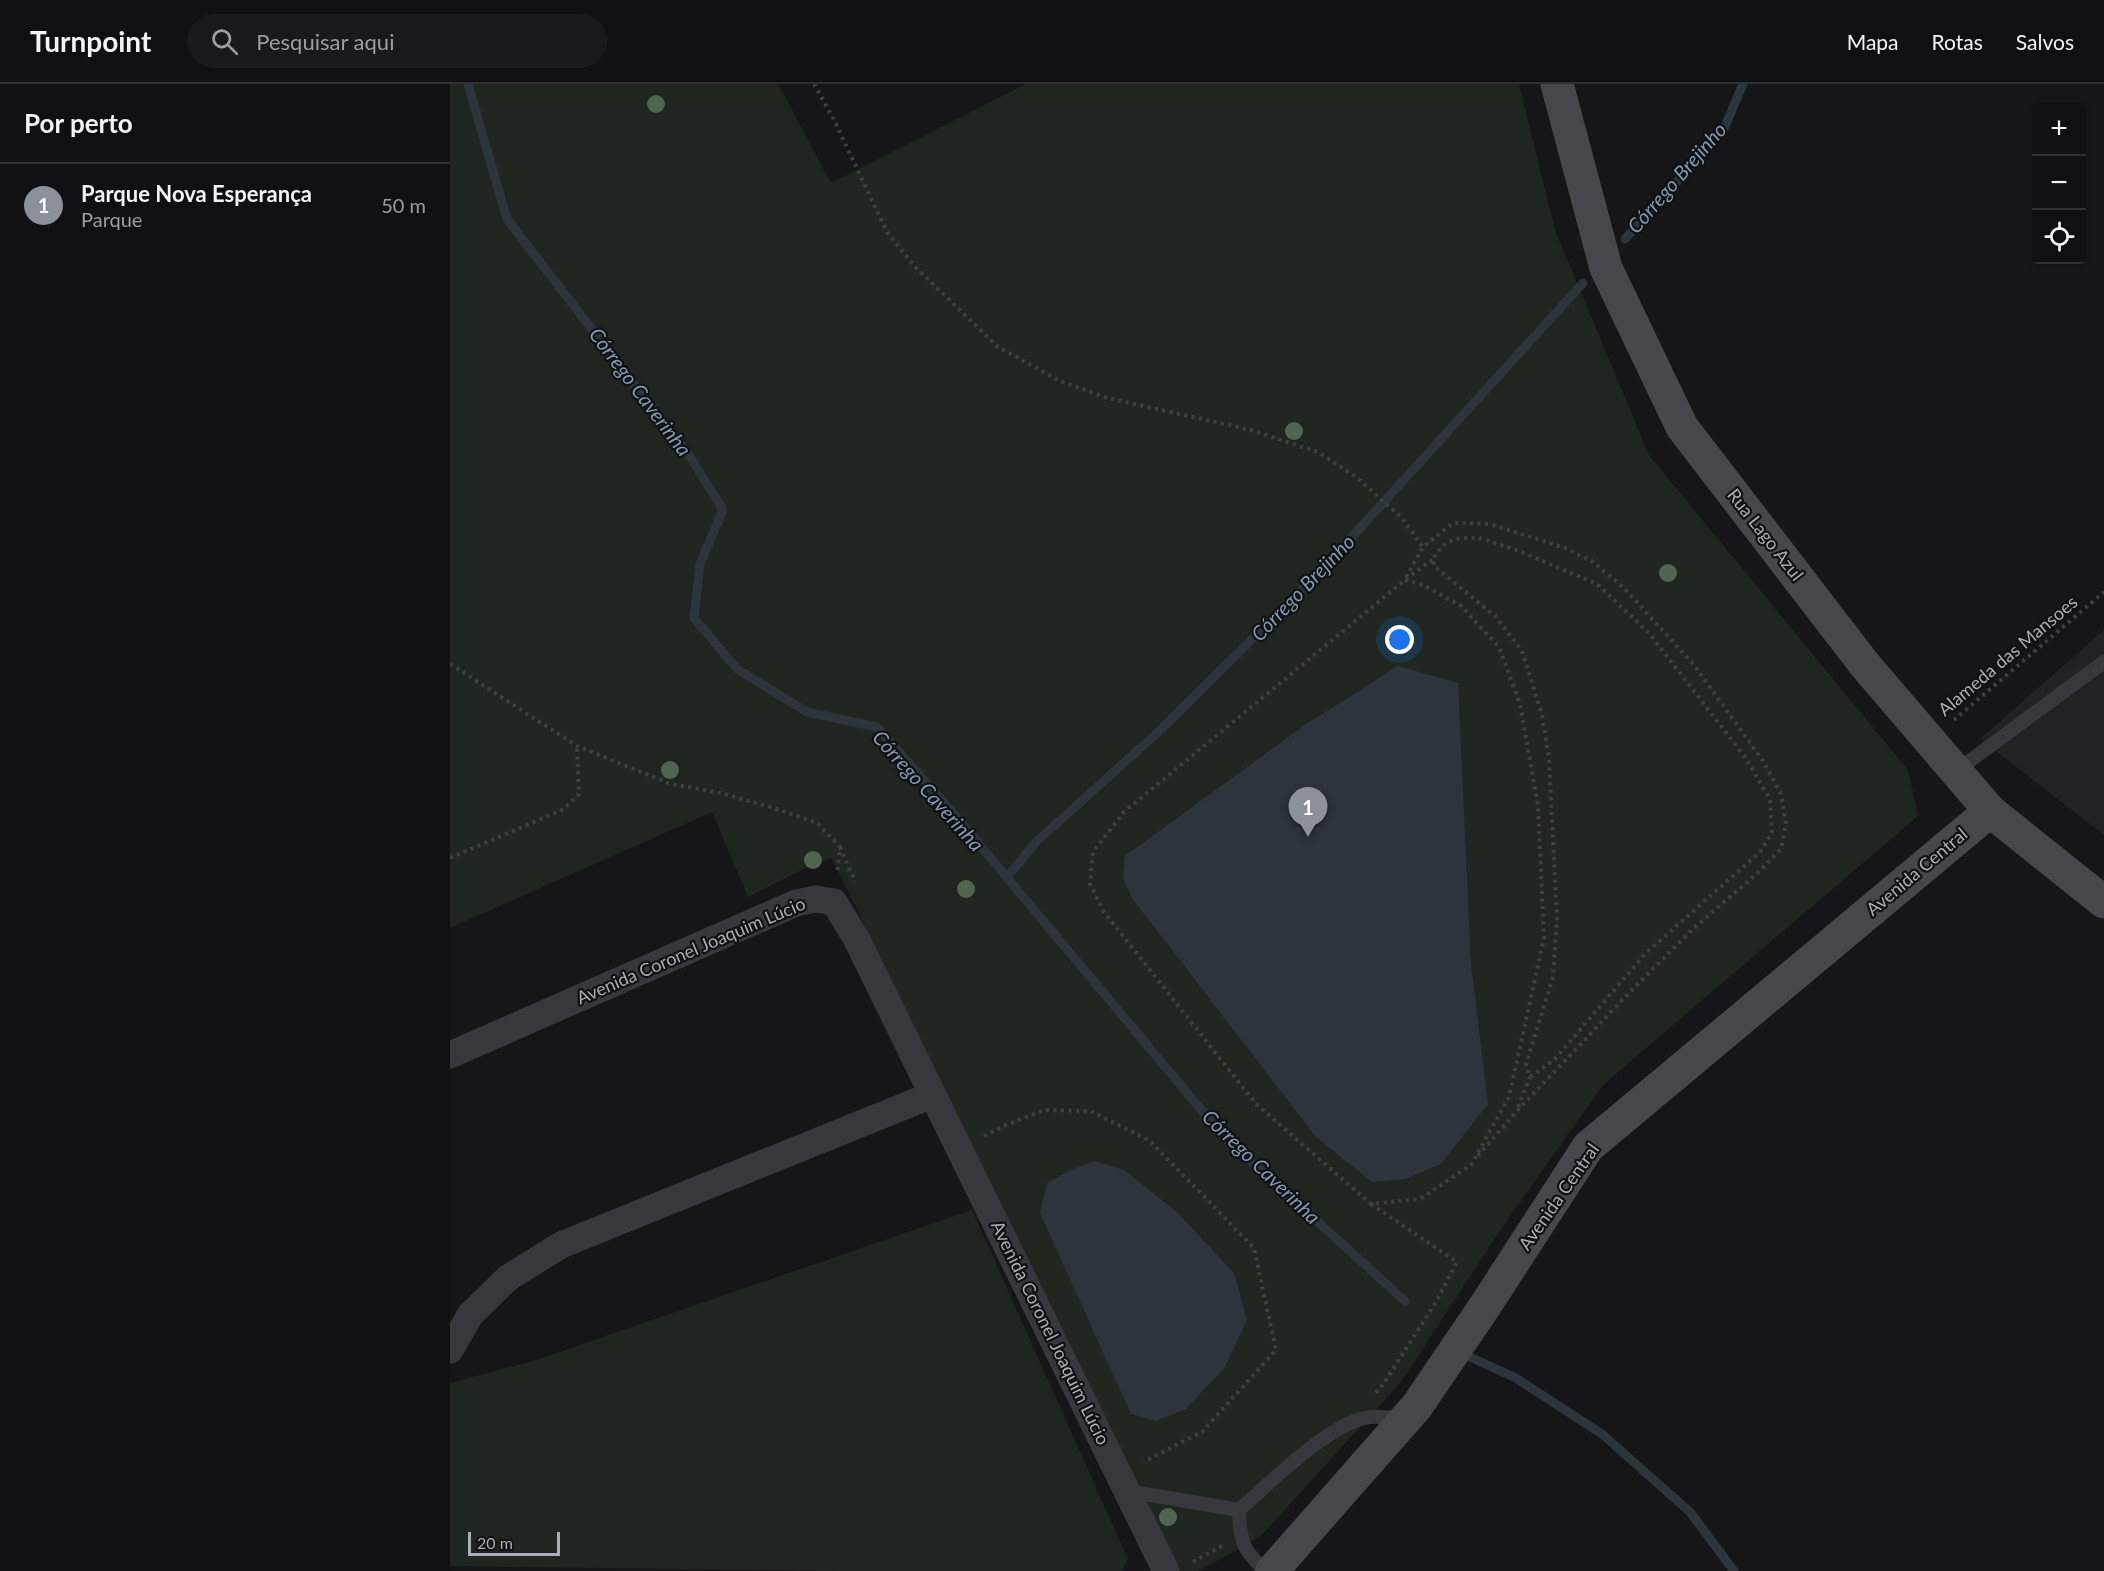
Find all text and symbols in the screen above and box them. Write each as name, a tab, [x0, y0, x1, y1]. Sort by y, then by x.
search box	[187, 14, 607, 68]
text: Turnpoint	[30, 24, 151, 58]
icon: search	[208, 25, 241, 58]
text: Pesquisar aqui	[256, 28, 394, 55]
text: Mapa	[1847, 29, 1899, 54]
text: Rotas	[1932, 29, 1983, 54]
text: Salvos	[2016, 29, 2074, 54]
map controls	[2032, 102, 2086, 264]
button: +	[2032, 102, 2086, 156]
text: Por perto	[24, 107, 133, 139]
water label: Córrego Brejinho	[1622, 117, 1731, 238]
button: −	[2032, 156, 2086, 210]
text: Parque Nova Esperança	[81, 180, 312, 207]
text: 1	[38, 193, 49, 217]
text: 50 m	[381, 193, 426, 217]
text: Parque	[81, 207, 142, 231]
button: locate	[2032, 210, 2086, 264]
water label: Córrego Caverinha	[585, 323, 697, 460]
street label: Rua Lago Azul	[1723, 484, 1809, 585]
water label: Córrego Brejinho	[1246, 529, 1359, 645]
street label: Alameda das Mansoes	[1933, 590, 2082, 720]
your location	[1385, 625, 1414, 654]
water label: Córrego Caverinha	[868, 725, 989, 856]
pin: 1	[1288, 788, 1328, 837]
street label: Avenida Central	[1861, 823, 1971, 920]
street label: Avenida Coronel Joaquim Lúcio	[573, 892, 808, 1008]
water label: Córrego Caverinha	[1198, 1104, 1326, 1228]
street label: Avenida Central	[1513, 1139, 1603, 1254]
street label: Avenida Coronel Joaquim Lúcio	[987, 1217, 1115, 1448]
scale bar	[468, 1529, 560, 1556]
text: 20 m	[477, 1533, 513, 1552]

